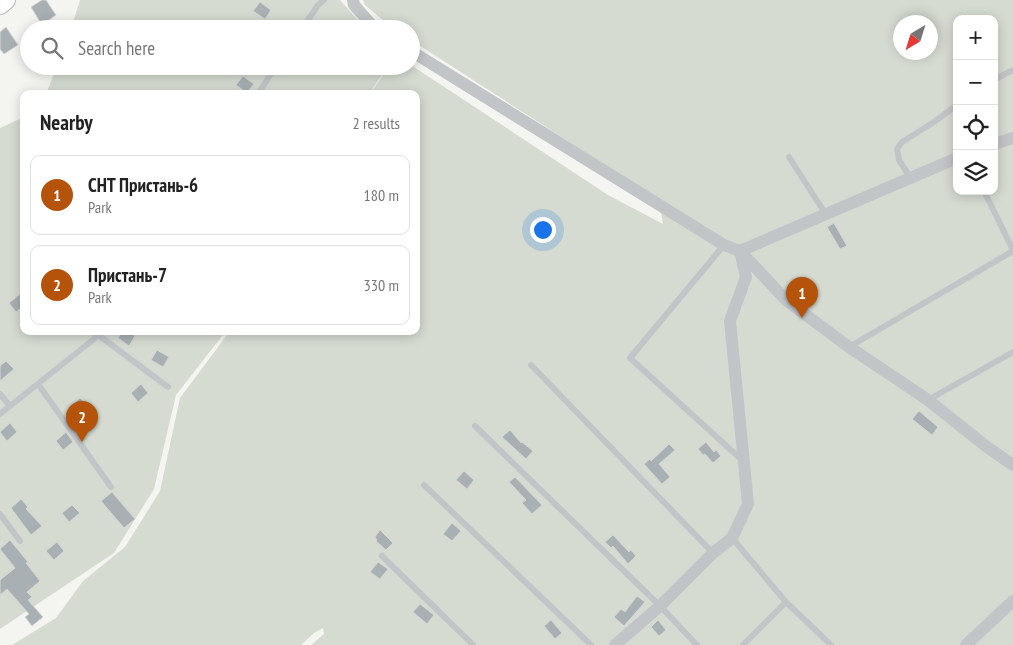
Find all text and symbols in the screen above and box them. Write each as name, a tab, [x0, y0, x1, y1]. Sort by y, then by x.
north arrow	[893, 15, 938, 60]
map controls	[953, 15, 998, 195]
button: +	[953, 15, 998, 60]
search box	[20, 20, 420, 75]
icon: search	[38, 34, 66, 62]
text: Search here	[78, 36, 155, 60]
button: −	[953, 60, 998, 105]
button: locate	[953, 105, 998, 150]
text: Nearby	[40, 109, 93, 136]
text: 2 results	[353, 113, 400, 133]
button: layers	[953, 150, 998, 195]
text: СНТ Пристань-6	[88, 173, 198, 197]
text: 1	[53, 185, 61, 205]
text: 180 m	[364, 185, 399, 205]
text: Park	[88, 197, 112, 217]
your location	[530, 217, 556, 243]
text: Пристань-7	[88, 263, 167, 287]
text: 2	[53, 275, 61, 295]
text: 330 m	[364, 275, 399, 295]
pin: 1	[786, 277, 818, 318]
text: Park	[88, 287, 112, 307]
pin: 2	[66, 401, 98, 442]

